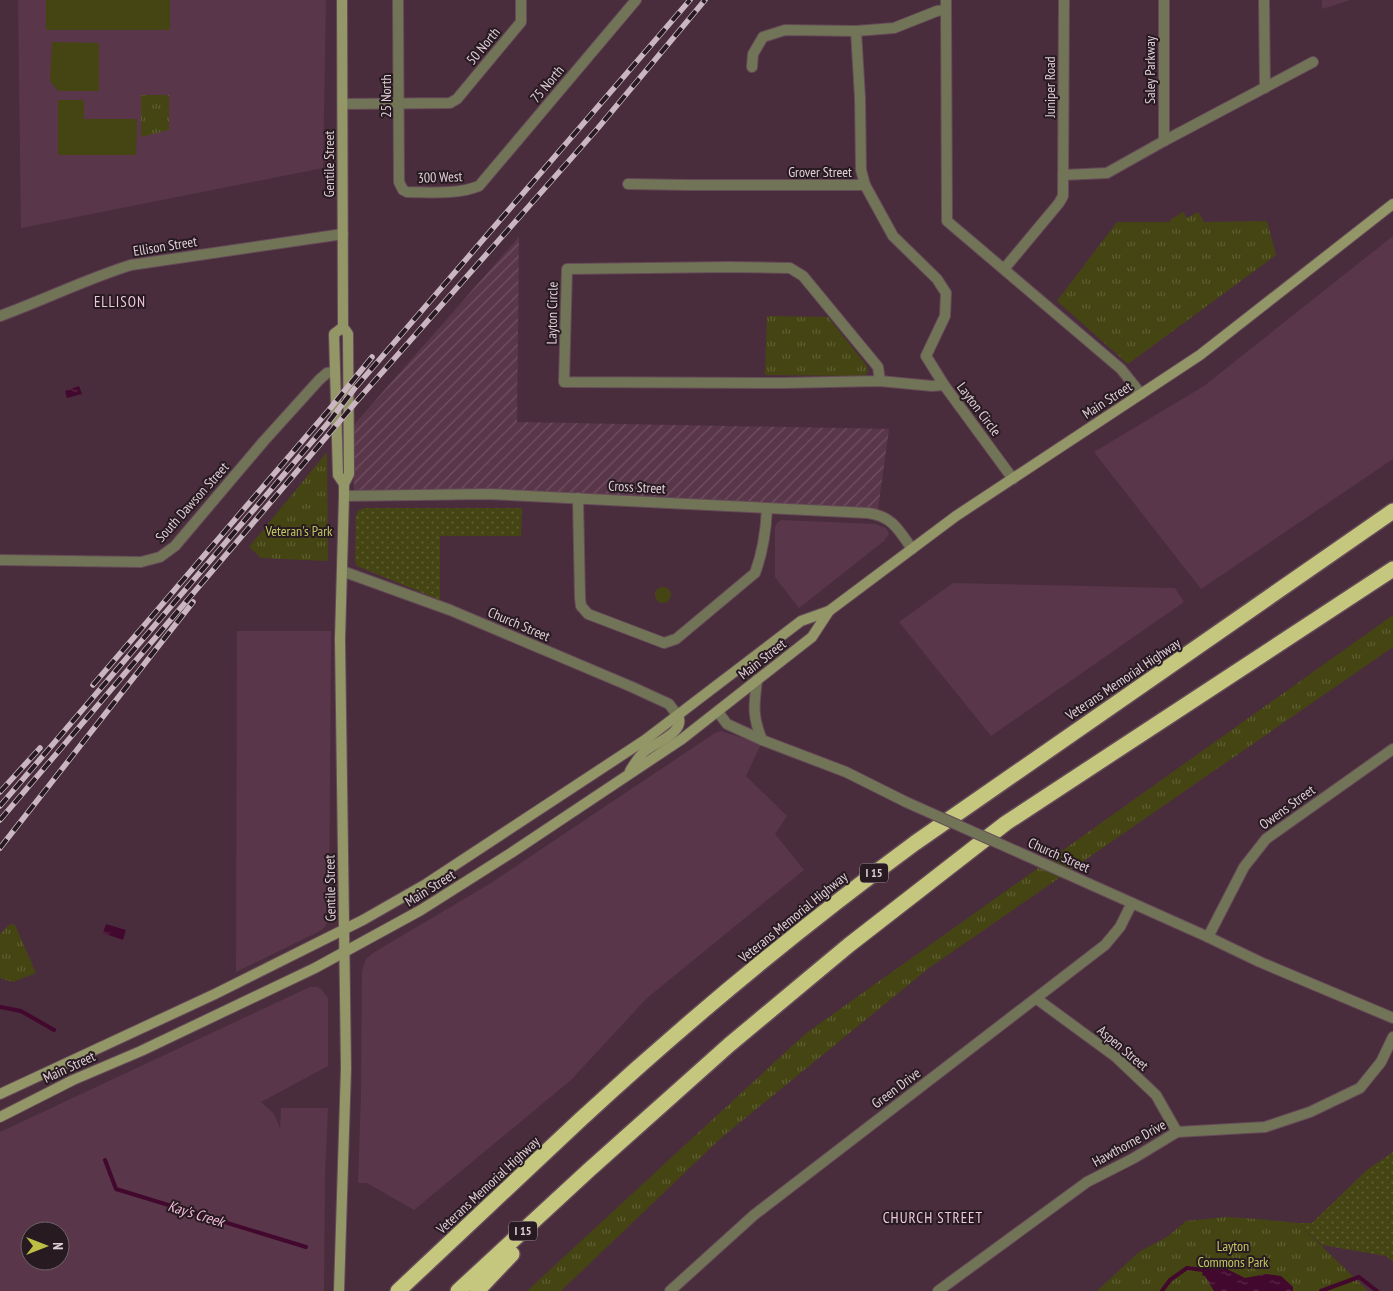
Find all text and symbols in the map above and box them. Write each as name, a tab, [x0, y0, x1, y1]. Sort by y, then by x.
street label: 50 North	[462, 24, 504, 68]
street label: Saley Parkway	[1141, 35, 1159, 104]
street label: Juniper Road	[1041, 56, 1059, 119]
street label: 75 North	[526, 62, 568, 106]
street label: 25 North	[377, 74, 395, 118]
street label: Gentile Street	[320, 131, 338, 197]
street label: Grover Street	[788, 163, 852, 181]
street label: 300 West	[417, 167, 463, 187]
street label: Ellison Street	[132, 232, 198, 260]
street label: Layton Circle	[542, 281, 562, 345]
district label: ELLISON	[94, 292, 146, 311]
street label: Main Street	[1079, 377, 1135, 423]
street label: Layton Circle	[953, 379, 1005, 440]
street label: South Dawson Street	[151, 458, 233, 546]
street label: Cross Street	[608, 477, 666, 498]
park label: Veteran's Park	[265, 522, 333, 540]
street label: Church Street	[485, 603, 553, 645]
street label: Veterans Memorial Highway	[1061, 633, 1185, 725]
street label: Main Street	[735, 635, 790, 683]
street label: Owens Street	[1256, 781, 1318, 833]
street label: Church Street	[1025, 833, 1093, 877]
street label: Gentile Street	[320, 854, 340, 922]
road number: I 15	[860, 864, 888, 882]
street label: Main Street	[402, 866, 458, 910]
street label: Veterans Memorial Highway	[734, 867, 852, 967]
street label: Aspen Street	[1094, 1021, 1152, 1075]
street label: Main Street	[40, 1047, 98, 1087]
street label: Green Drive	[868, 1064, 924, 1112]
street label: Hawthorne Drive	[1089, 1115, 1169, 1171]
street label: Veterans Memorial Highway	[432, 1132, 544, 1238]
water label: Kay's Creek	[166, 1196, 229, 1232]
district label: CHURCH STREET	[883, 1208, 983, 1227]
north arrow	[20, 1221, 70, 1271]
road number: I 15	[509, 1222, 537, 1240]
park label: Layton Commons Park	[1198, 1237, 1269, 1271]
text: N	[49, 1242, 67, 1250]

